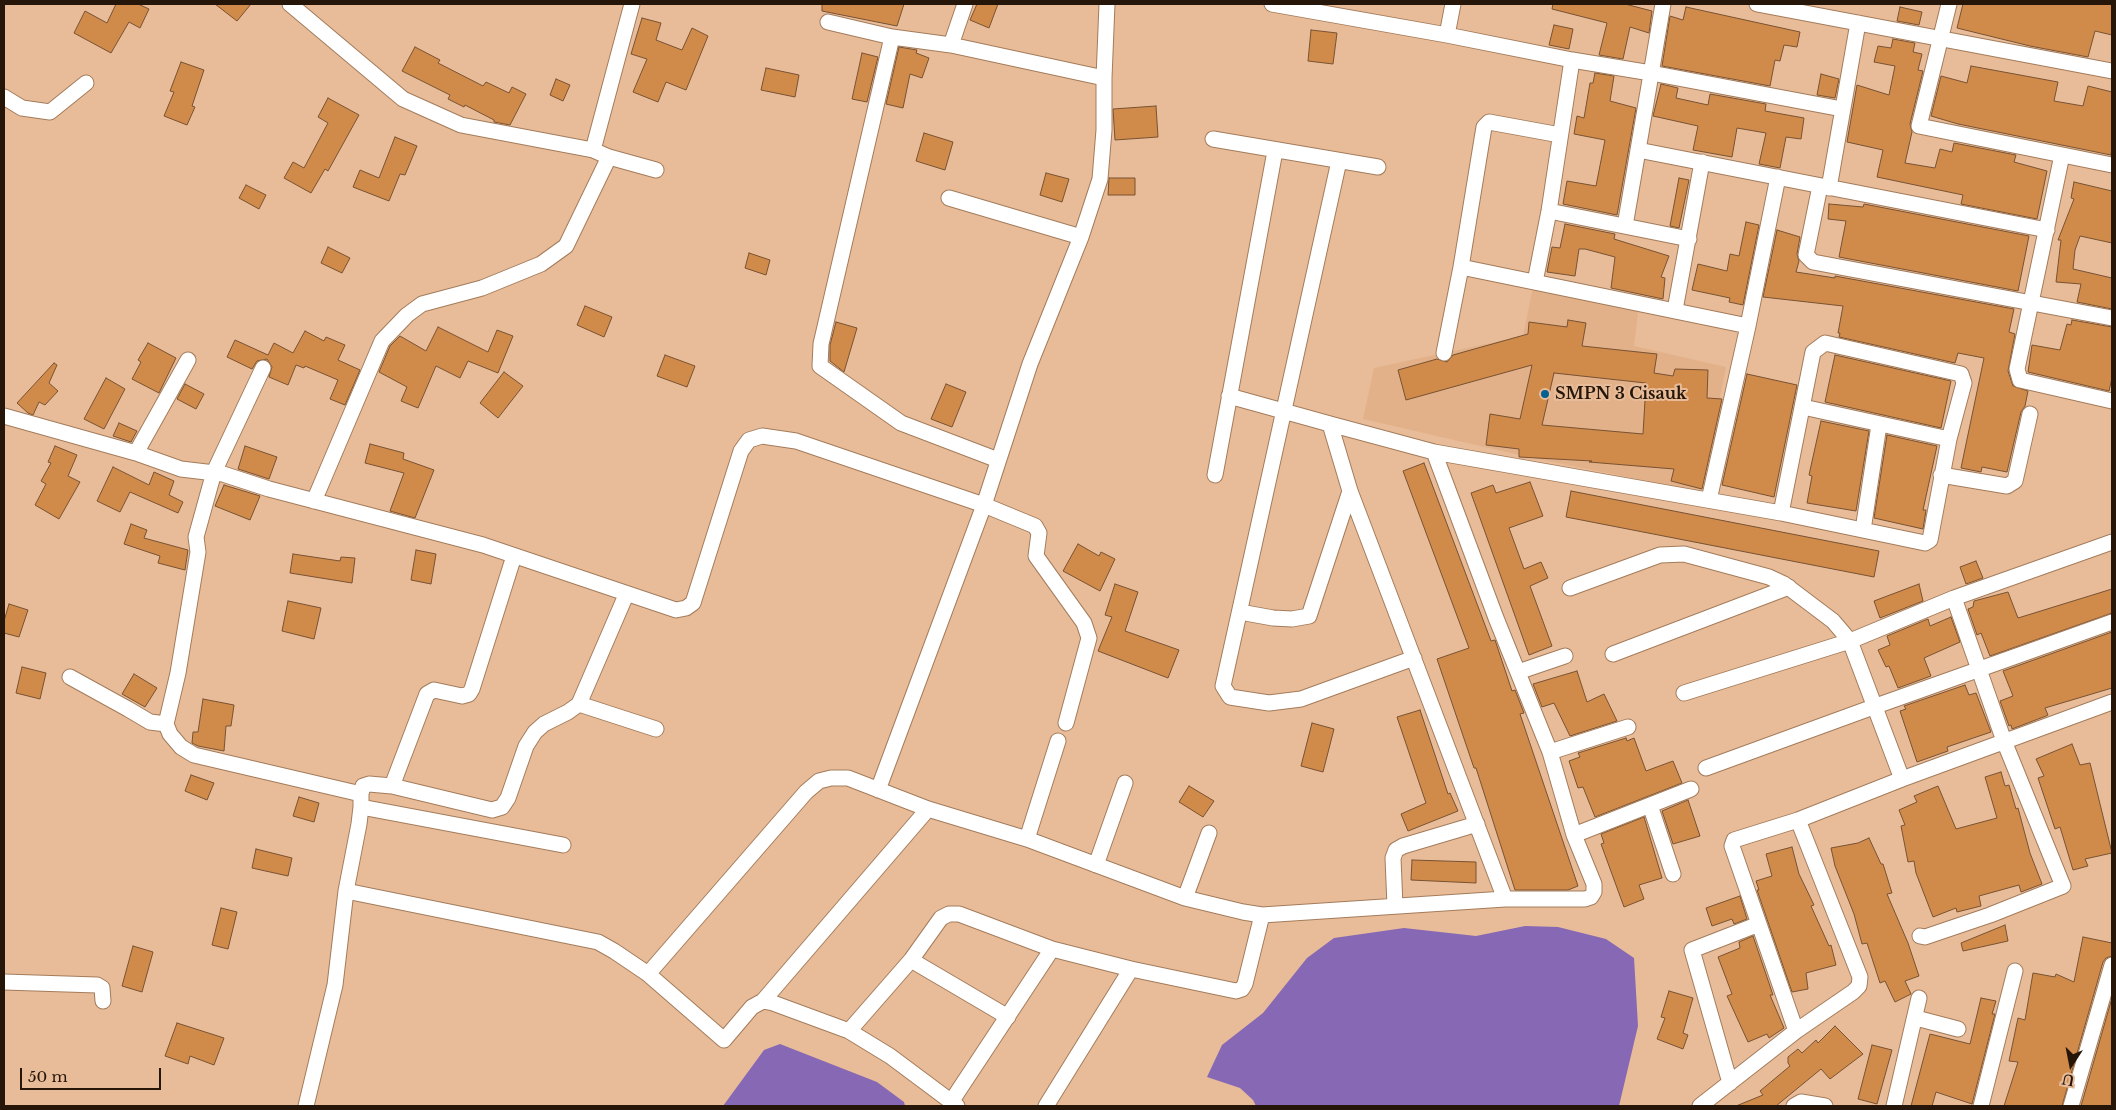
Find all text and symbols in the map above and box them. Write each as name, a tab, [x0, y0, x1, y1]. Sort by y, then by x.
place label: SMPN 3 Cisauk	[1555, 384, 1687, 404]
marker: SMPN 3 Cisauk	[1539, 388, 1551, 400]
north arrow	[2046, 1040, 2096, 1090]
scale bar	[22, 1058, 164, 1090]
text: 50 m	[28, 1067, 68, 1086]
text: U	[2060, 1070, 2076, 1090]

